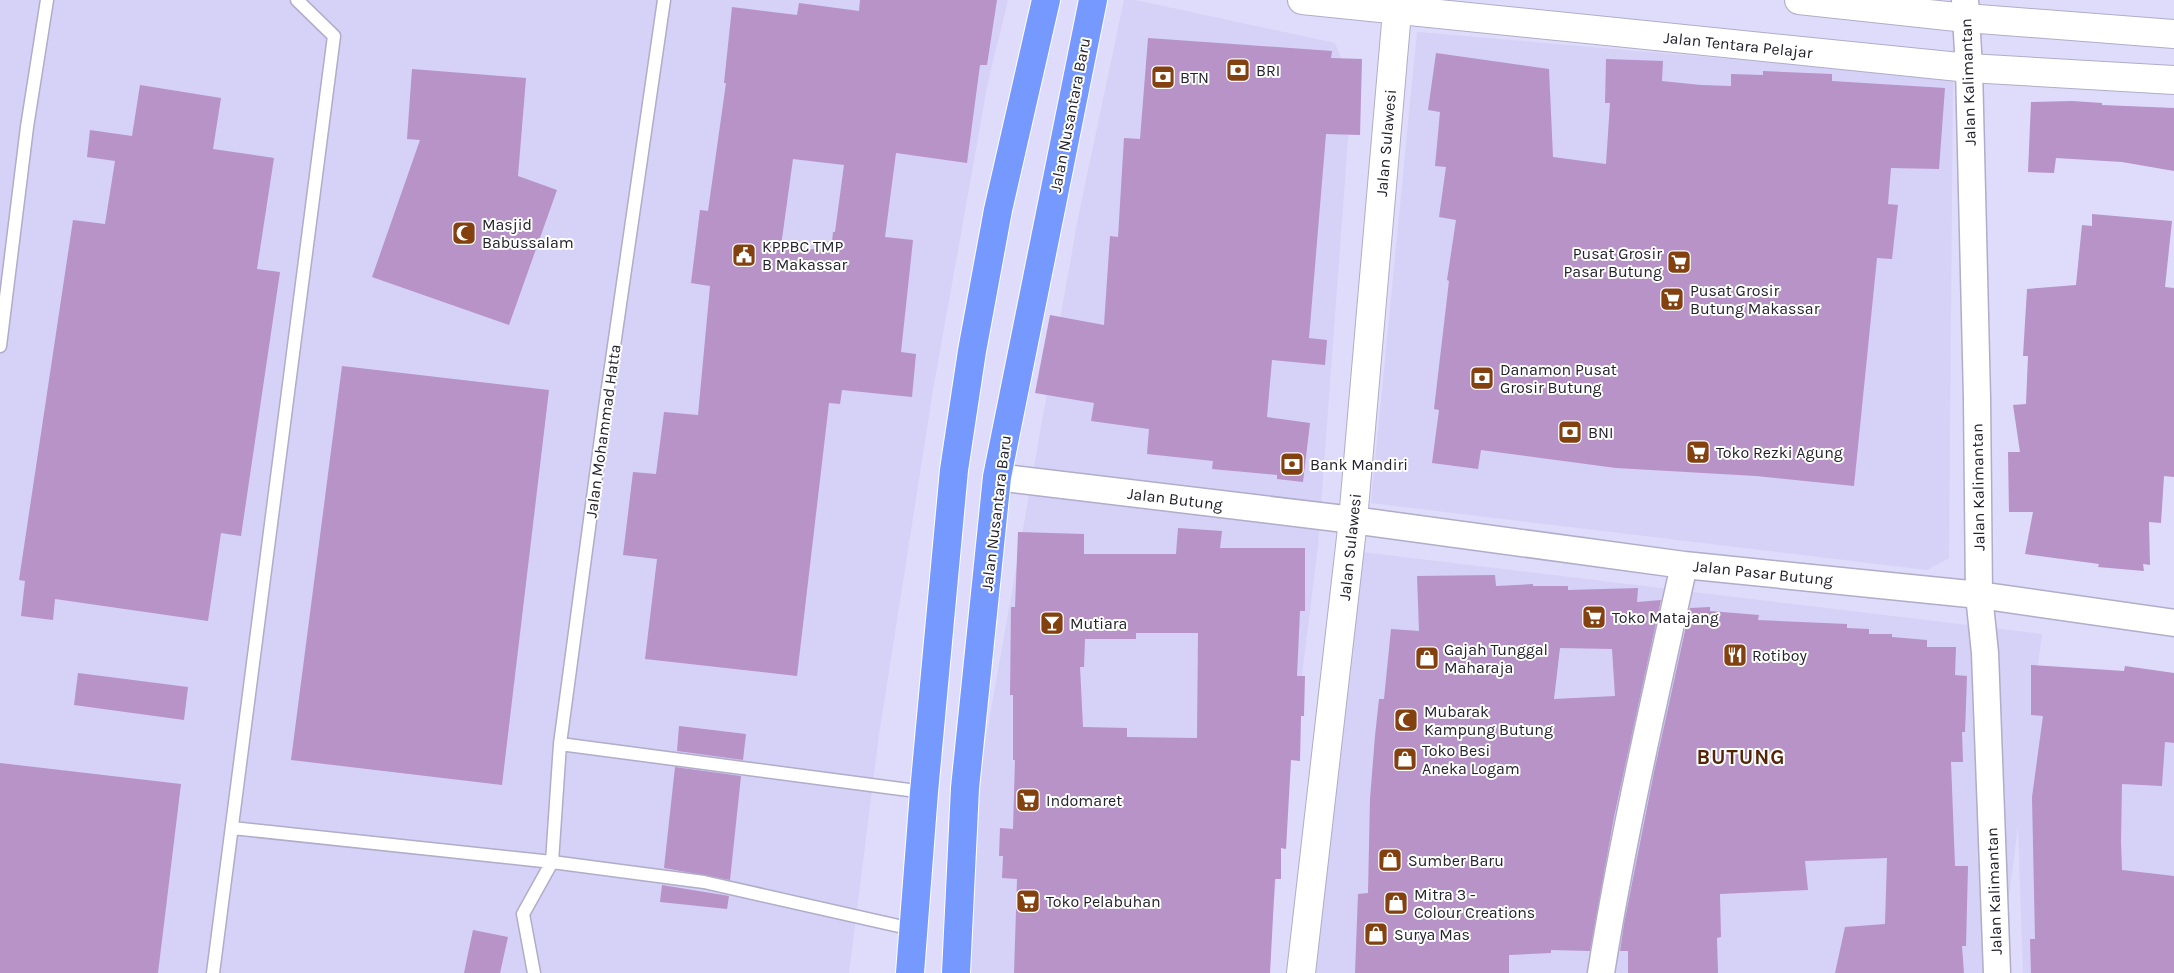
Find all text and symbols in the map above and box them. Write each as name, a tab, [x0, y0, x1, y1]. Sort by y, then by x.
street label: Jalan Kalimantan	[1956, 18, 1980, 146]
street label: Jalan Tentara Pelajar	[1662, 28, 1814, 62]
street label: Jalan Nusantara Baru	[1046, 36, 1094, 194]
bank icon: BRI	[1225, 57, 1251, 83]
place label: BRI	[1256, 61, 1280, 80]
bank icon: BTN	[1150, 64, 1176, 90]
place label: BTN	[1180, 68, 1209, 87]
street label: Jalan Sulawesi	[1372, 89, 1400, 197]
place label: Masjid Babussalam	[482, 215, 574, 252]
mosque icon: Masjid Babussalam	[451, 220, 477, 246]
place label: KPPBC TMP B Makassar	[762, 237, 848, 274]
public building icon: KPPBC TMP B Makassar	[731, 242, 757, 268]
place label: Pusat Grosir Pasar Butung	[1564, 244, 1662, 281]
supermarket icon: Pusat Grosir Pasar Butung	[1666, 249, 1692, 275]
place label: Pusat Grosir Butung Makassar	[1690, 281, 1820, 318]
supermarket icon: Pusat Grosir Butung Makassar	[1659, 286, 1685, 312]
street label: Jalan Mohammad Hatta	[581, 343, 625, 519]
place label: Danamon Pusat Grosir Butung	[1500, 360, 1617, 397]
bank icon: Danamon Pusat Grosir Butung	[1469, 365, 1495, 391]
bank icon: BNI	[1557, 419, 1583, 445]
place label: BNI	[1588, 423, 1613, 442]
street label: Jalan Kalimantan	[1967, 423, 1989, 551]
street label: Jalan Nusantara Baru	[977, 434, 1015, 592]
supermarket icon: Toko Rezki Agung	[1685, 439, 1711, 465]
place label: Toko Rezki Agung	[1716, 443, 1843, 462]
bank icon: Bank Mandiri	[1279, 451, 1305, 477]
place label: Bank Mandiri	[1310, 455, 1408, 474]
street label: Jalan Butung	[1126, 484, 1224, 514]
street label: Jalan Sulawesi	[1335, 492, 1365, 602]
street label: Jalan Pasar Butung	[1692, 556, 1834, 590]
supermarket icon: Toko Matajang	[1581, 604, 1607, 630]
place label: Toko Matajang	[1612, 608, 1719, 627]
bar icon: Mutiara	[1039, 610, 1065, 636]
place label: Mutiara	[1070, 614, 1127, 633]
place label: Gajah Tunggal Maharaja	[1444, 640, 1548, 677]
restaurant icon: Rotiboy	[1722, 642, 1748, 668]
shop icon: Gajah Tunggal Maharaja	[1414, 645, 1440, 671]
place label: Rotiboy	[1752, 646, 1808, 665]
place label: Mubarak Kampung Butung	[1424, 702, 1553, 739]
mosque icon: Mubarak Kampung Butung	[1393, 707, 1419, 733]
place label: Toko Besi Aneka Logam	[1422, 741, 1520, 778]
district label: BUTUNG	[1696, 745, 1786, 769]
shop icon: Toko Besi Aneka Logam	[1392, 746, 1418, 772]
supermarket icon: Indomaret	[1015, 787, 1041, 813]
place label: Indomaret	[1046, 791, 1122, 810]
street label: Jalan Kalimantan	[1982, 827, 2006, 955]
shop icon: Sumber Baru	[1377, 847, 1403, 873]
place label: Sumber Baru	[1408, 851, 1504, 870]
place label: Mitra 3 - Colour Creations	[1414, 885, 1535, 922]
supermarket icon: Toko Pelabuhan	[1015, 888, 1041, 914]
shop icon: Mitra 3 - Colour Creations	[1383, 890, 1409, 916]
place label: Toko Pelabuhan	[1046, 892, 1161, 911]
shop icon: Surya Mas	[1363, 921, 1389, 947]
place label: Surya Mas	[1394, 925, 1470, 944]

